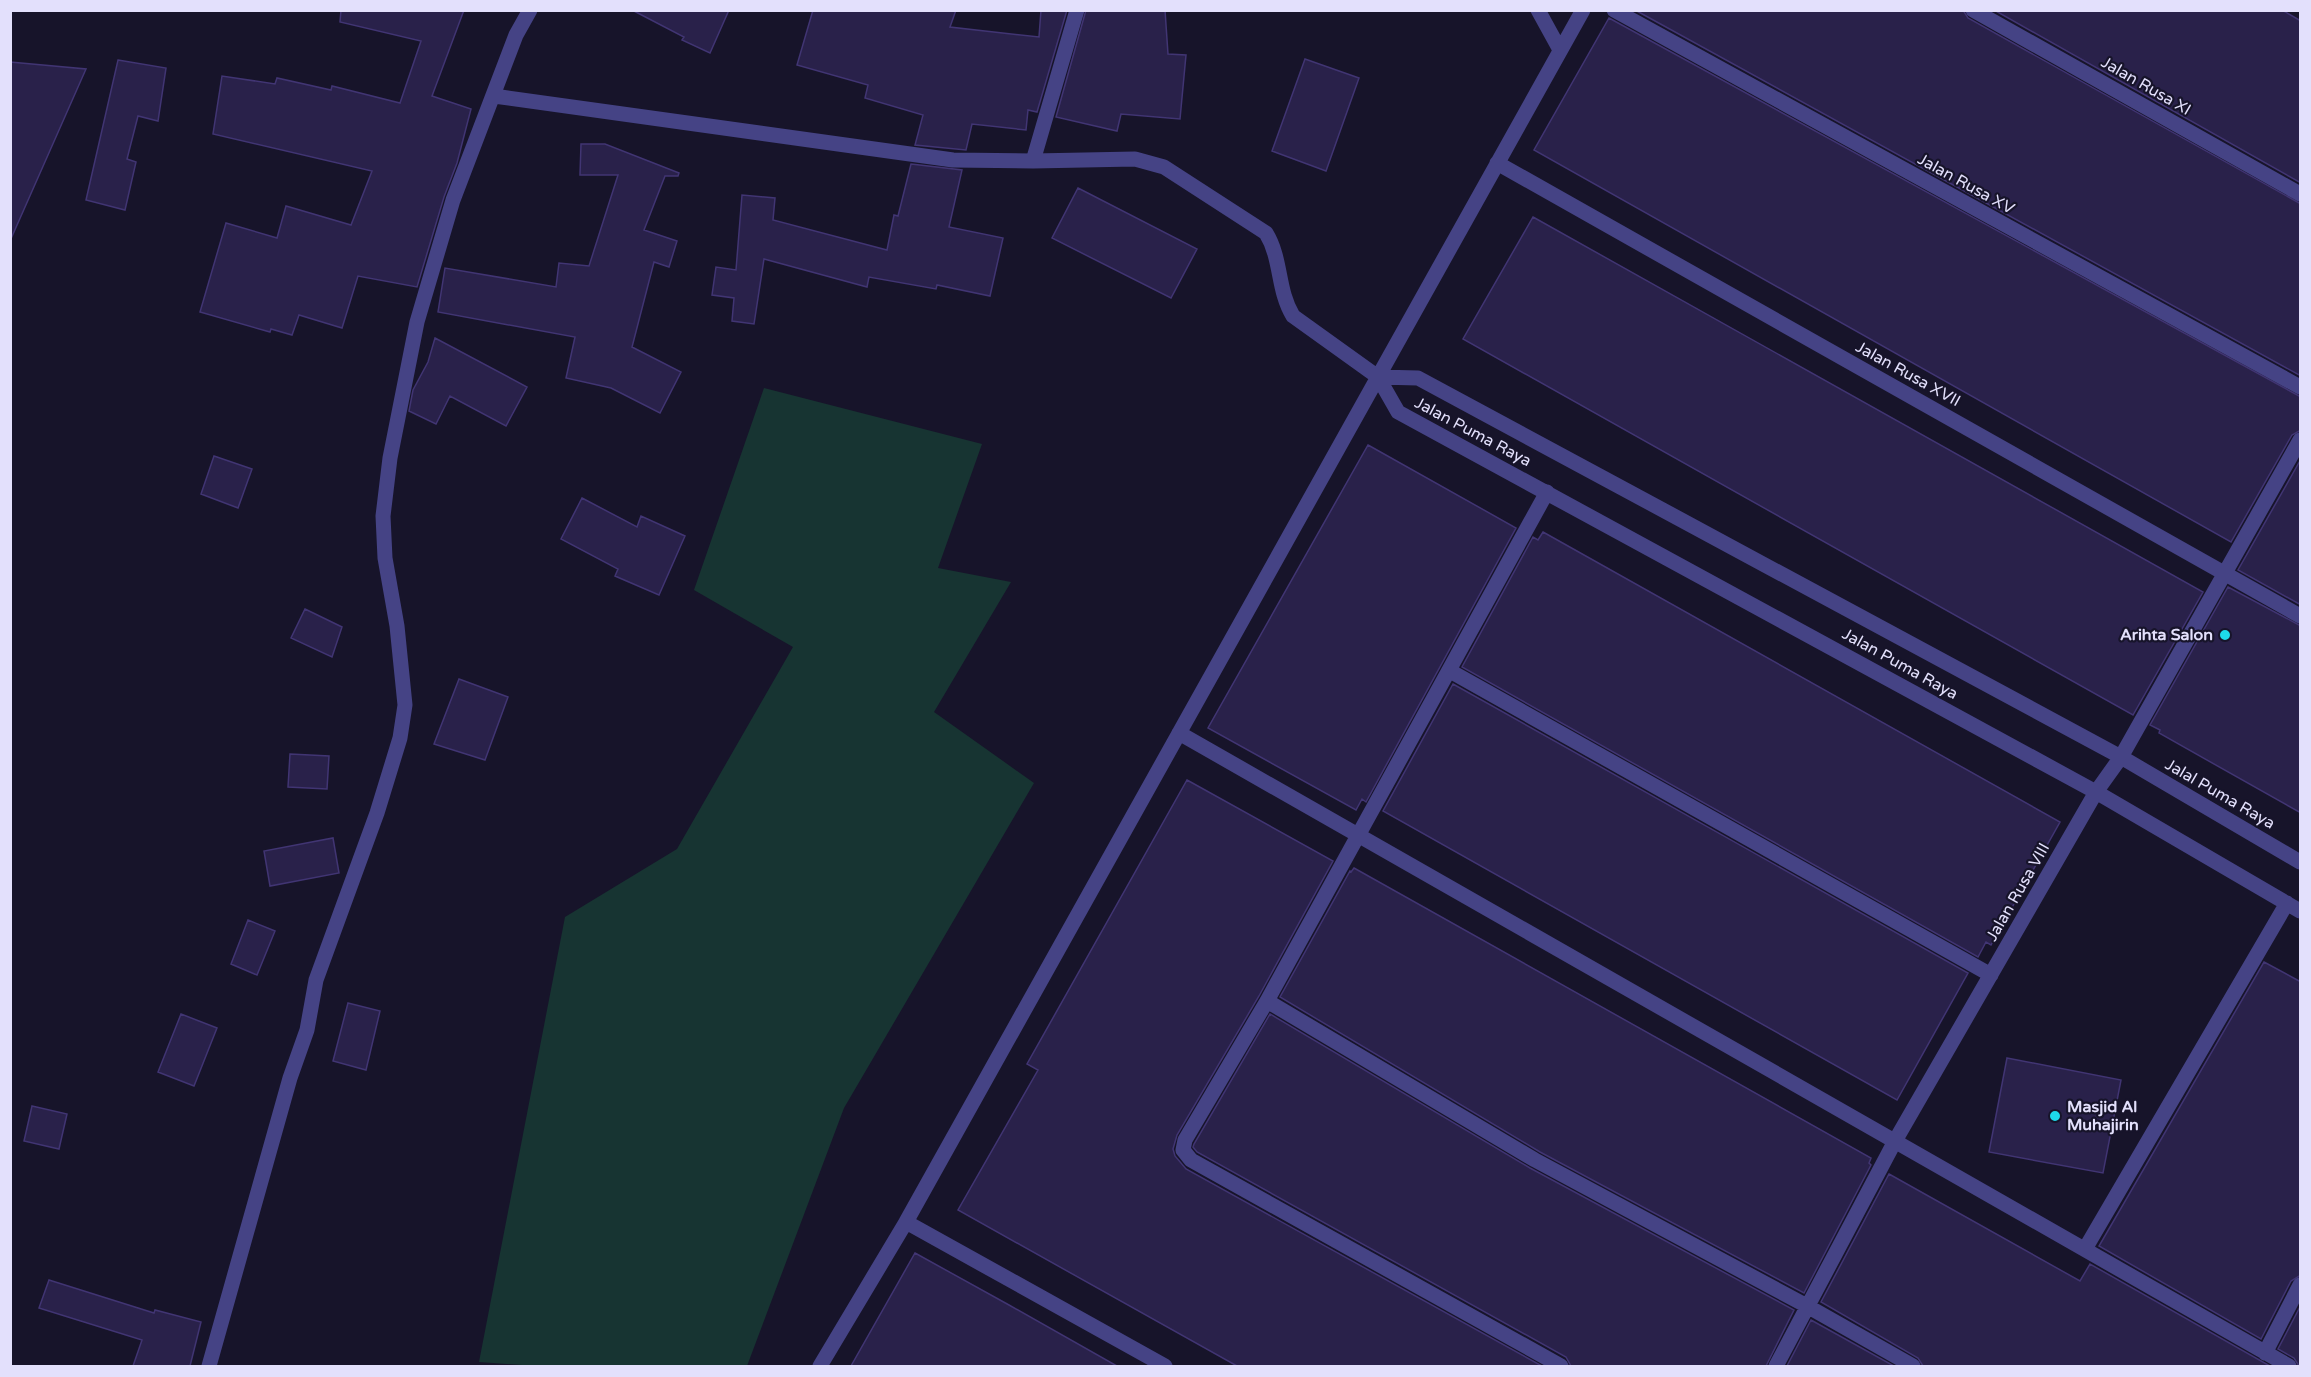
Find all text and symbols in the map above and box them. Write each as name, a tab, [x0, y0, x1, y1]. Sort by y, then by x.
street label: Jalan Rusa XI	[2097, 52, 2195, 120]
street label: Jalan Rusa XV	[1914, 149, 2018, 219]
street label: Jalan Rusa XVII	[1852, 337, 1964, 411]
street label: Jalan Puma Raya	[1411, 393, 1535, 471]
street label: Jalan Puma Raya	[1839, 624, 1961, 704]
place label: Arihta Salon	[2120, 625, 2213, 645]
marker: Arihta Salon	[2218, 628, 2232, 642]
street label: Jalal Puma Raya	[2162, 754, 2278, 834]
street label: Jalan Rusa VIII	[1982, 839, 2054, 945]
place label: Masjid Al Muhajirin	[2067, 1097, 2139, 1135]
marker: Masjid Al Muhajirin	[2048, 1109, 2062, 1123]

